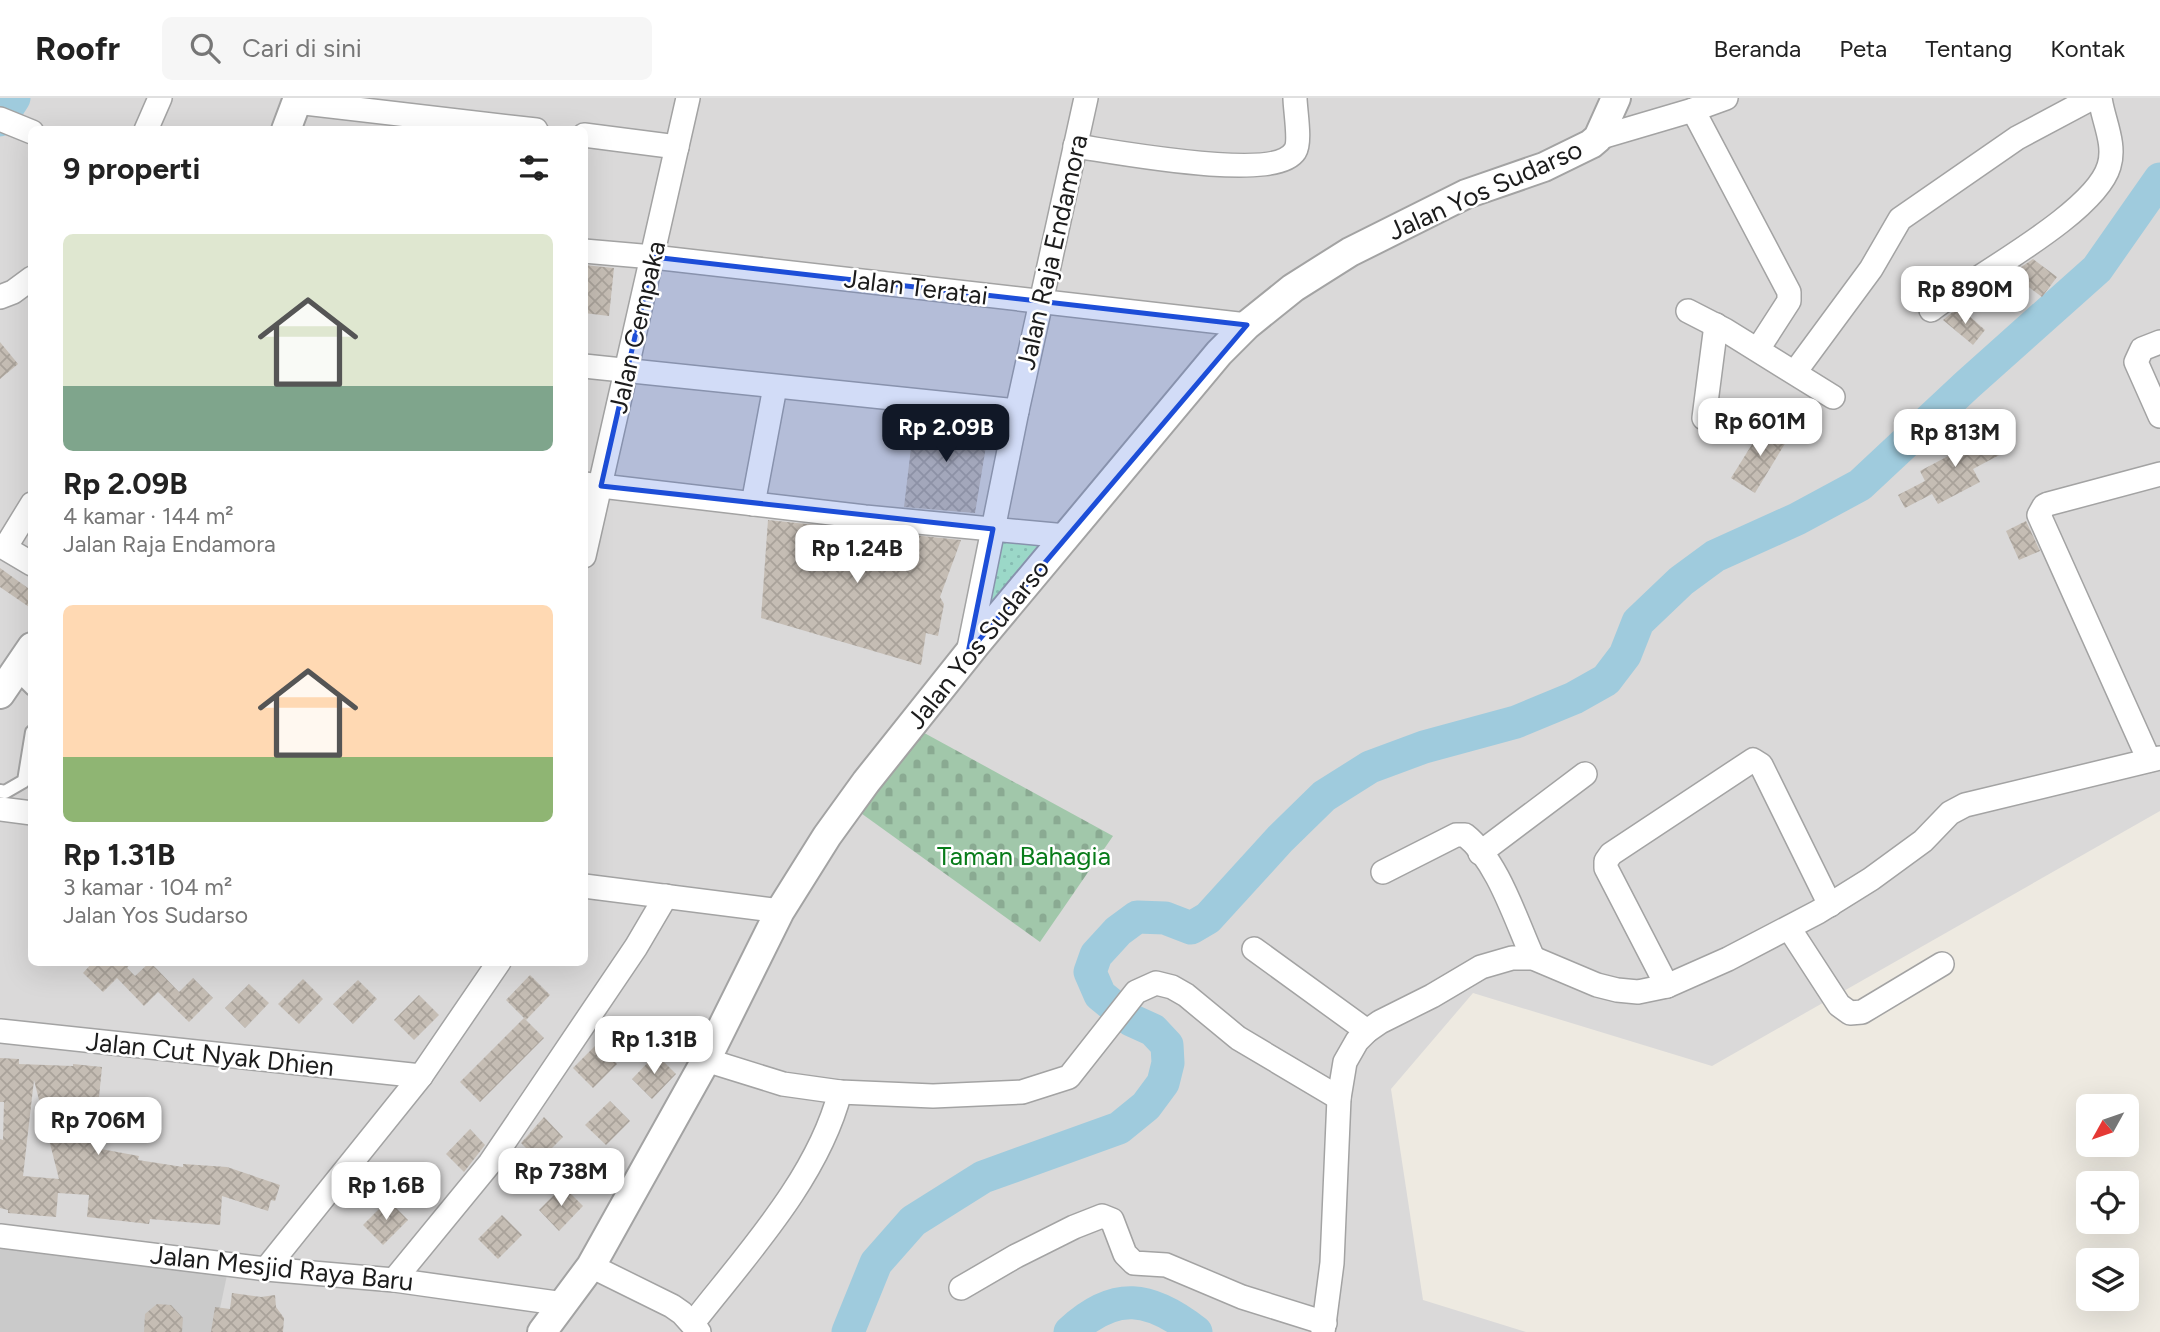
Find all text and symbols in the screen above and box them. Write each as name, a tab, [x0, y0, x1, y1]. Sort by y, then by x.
search box	[162, 17, 652, 80]
text: Roofr	[35, 29, 120, 68]
icon: search	[186, 29, 224, 67]
text: Cari di sini	[242, 32, 362, 64]
text: Beranda	[1714, 34, 1801, 63]
text: Peta	[1839, 34, 1887, 63]
text: Tentang	[1925, 34, 2012, 63]
text: Kontak	[2050, 34, 2125, 63]
street label: Jalan Raja Endamora	[1009, 131, 1095, 373]
street label: Jalan Yos Sudarso	[1383, 133, 1587, 247]
icon: filters	[515, 149, 553, 187]
text: 9 properti	[63, 150, 200, 187]
street label: Jalan Cempaka	[602, 238, 672, 416]
street label: Jalan Teratai	[842, 262, 990, 312]
pin: Rp 890M	[1900, 266, 2030, 326]
text: Rp 890M	[1917, 275, 2013, 303]
icon: home	[245, 279, 371, 405]
pin: Rp 601M	[1695, 398, 1825, 458]
pin: Rp 2.09B	[874, 404, 1018, 464]
text: Rp 601M	[1714, 407, 1806, 435]
pin: Rp 813M	[1890, 410, 2020, 469]
text: Rp 2.09B	[898, 413, 994, 441]
text: Rp 813M	[1910, 418, 2000, 446]
text: Rp 2.09B	[63, 465, 188, 502]
text: 4 kamar · 144 m²	[63, 502, 234, 530]
pin: Rp 1.24B	[785, 526, 929, 585]
text: Jalan Raja Endamora	[63, 530, 276, 558]
text: Rp 1.24B	[811, 534, 903, 562]
street label: Jalan Yos Sudarso	[900, 553, 1056, 735]
icon: home	[245, 650, 371, 776]
text: Rp 1.31B	[63, 836, 175, 873]
park label: Taman Bahagia	[937, 840, 1111, 872]
text: 3 kamar · 104 m²	[63, 873, 232, 901]
text: Jalan Yos Sudarso	[63, 901, 248, 929]
pin: Rp 1.31B	[582, 1016, 726, 1076]
street label: Jalan Cut Nyak Dhien	[85, 1025, 335, 1083]
text: Rp 1.31B	[611, 1025, 697, 1053]
north arrow	[2076, 1094, 2138, 1157]
map controls	[2076, 1094, 2139, 1311]
pin: Rp 706M	[33, 1098, 163, 1157]
text: Rp 706M	[51, 1106, 145, 1134]
pin: Rp 738M	[496, 1148, 626, 1208]
text: Rp 738M	[514, 1157, 608, 1185]
pin: Rp 1.6B	[321, 1162, 451, 1222]
text: Rp 1.6B	[348, 1171, 424, 1199]
button: locate	[2076, 1171, 2139, 1234]
street label: Jalan Mesjid Raya Baru	[149, 1238, 415, 1298]
button: layers	[2076, 1248, 2139, 1311]

